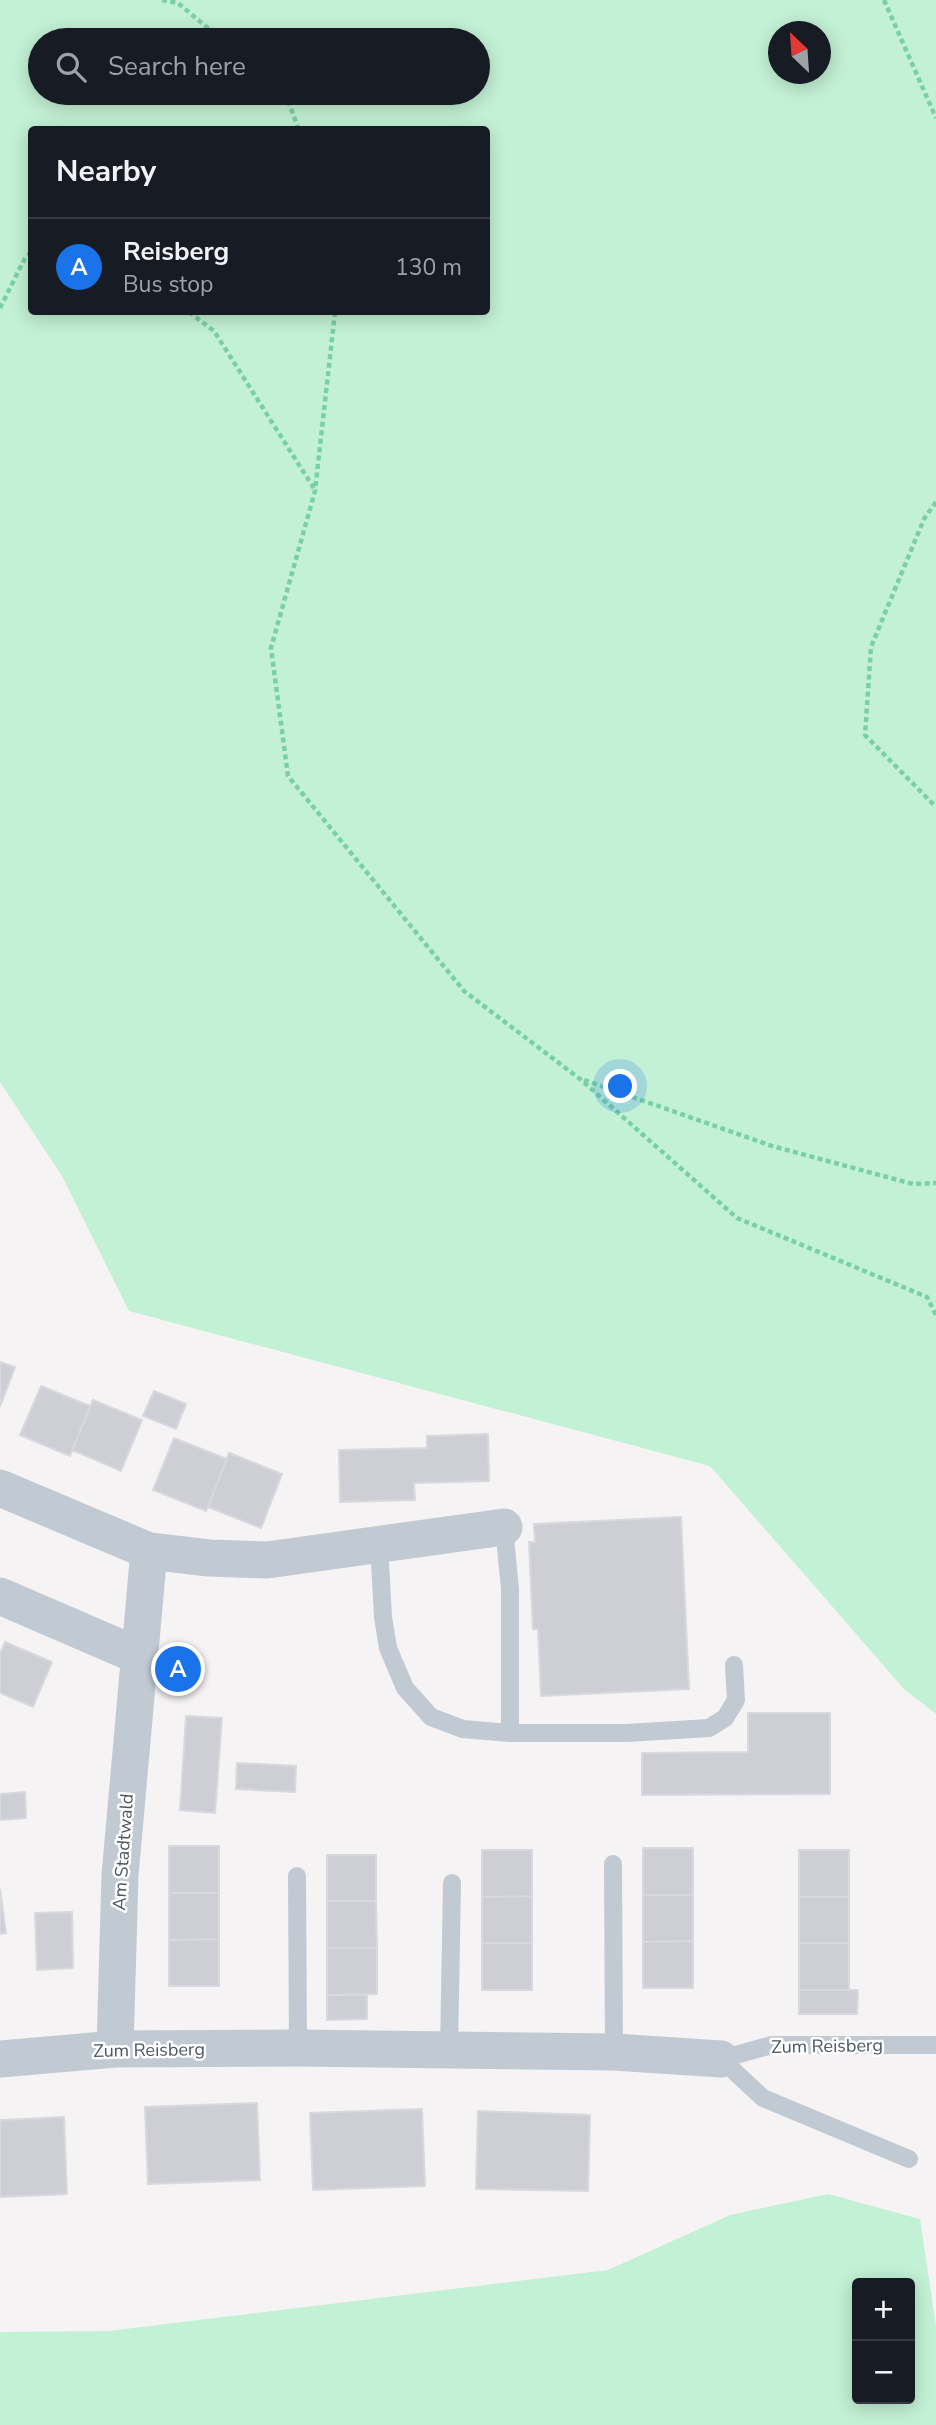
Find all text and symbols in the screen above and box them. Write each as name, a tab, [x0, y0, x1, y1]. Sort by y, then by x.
north arrow	[768, 21, 831, 84]
search box	[28, 28, 490, 105]
icon: search	[52, 48, 90, 86]
text: Search here	[108, 49, 246, 84]
text: Nearby	[56, 151, 156, 192]
text: Reisberg	[123, 234, 229, 269]
text: A	[70, 252, 88, 283]
text: 130 m	[395, 252, 462, 283]
text: Bus stop	[123, 269, 214, 300]
your location	[603, 1069, 637, 1103]
pin: A	[155, 1643, 201, 1695]
street label: Am Stadtwald	[107, 1793, 139, 1911]
street label: Zum Reisberg	[771, 2033, 883, 2059]
street label: Zum Reisberg	[93, 2037, 205, 2063]
map controls	[852, 2278, 915, 2404]
button: +	[852, 2278, 915, 2341]
button: −	[852, 2341, 915, 2404]

